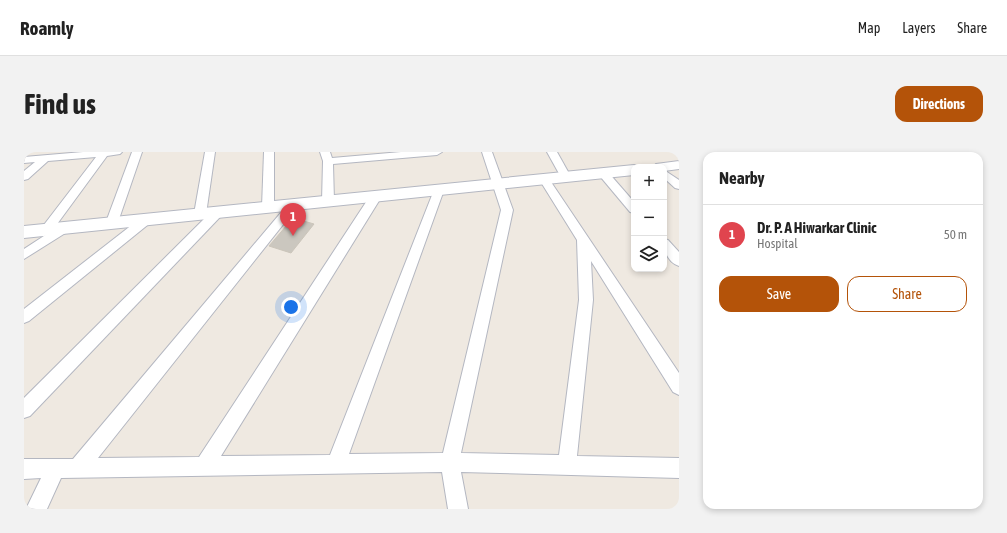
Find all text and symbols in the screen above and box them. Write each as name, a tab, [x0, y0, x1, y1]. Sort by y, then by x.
text: Roamly	[20, 17, 74, 39]
text: Map	[858, 20, 880, 36]
text: Layers	[902, 20, 935, 36]
text: Share	[957, 20, 987, 36]
button: Directions	[895, 86, 983, 122]
text: Find us	[24, 88, 96, 120]
map controls	[631, 164, 667, 272]
button: +	[631, 164, 667, 200]
text: Nearby	[719, 168, 765, 188]
button: −	[631, 200, 667, 236]
pin: 1	[280, 203, 306, 236]
text: Dr. P. A Hiwarkar Clinic	[757, 219, 877, 236]
text: 1	[729, 227, 735, 242]
text: 50 m	[944, 227, 967, 242]
button: layers	[631, 236, 667, 272]
text: Hospital	[757, 236, 798, 251]
button: Save	[719, 276, 839, 312]
button: Share	[847, 276, 967, 312]
your location	[281, 297, 301, 317]

